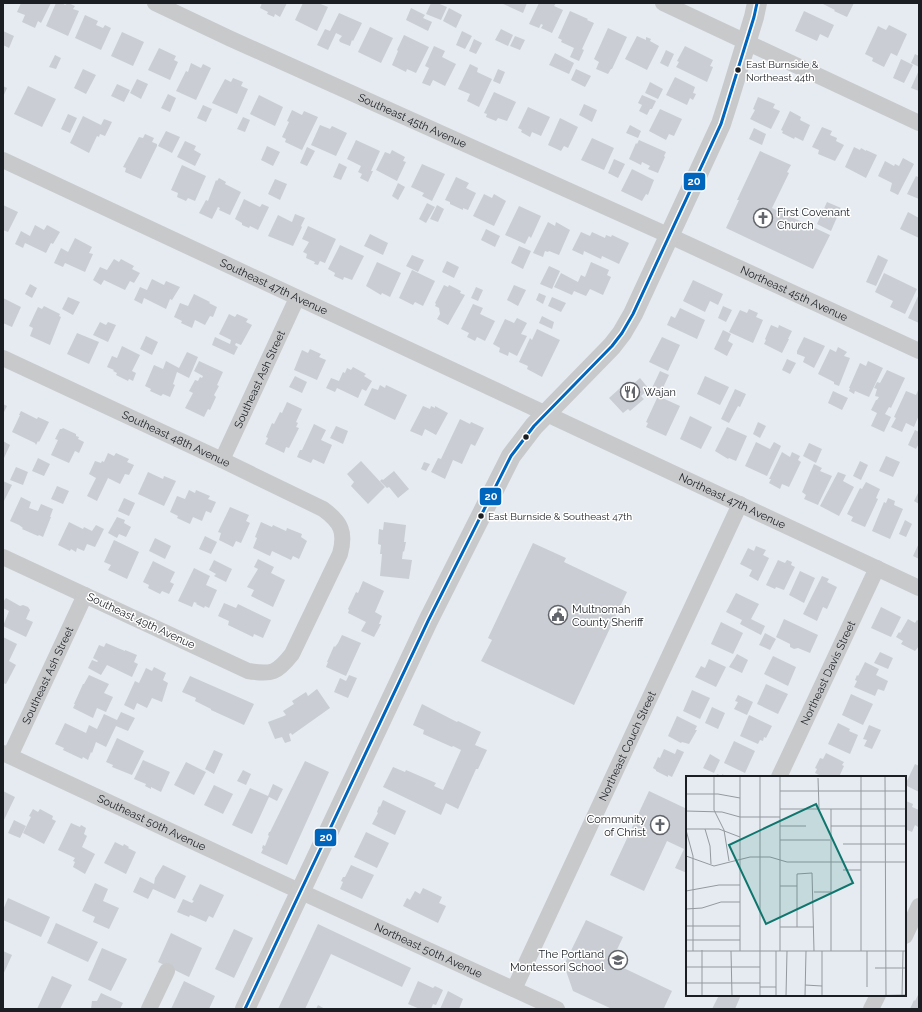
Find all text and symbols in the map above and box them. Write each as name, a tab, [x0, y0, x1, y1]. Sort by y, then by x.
place label: East Burnside & Northeast 44th	[746, 59, 819, 83]
marker: East Burnside & Northeast 44th	[733, 65, 743, 75]
street label: Southeast 45th Avenue	[356, 90, 469, 151]
line badge: 20	[683, 172, 706, 191]
text: 20	[688, 175, 701, 188]
place label: First Covenant Church	[777, 206, 850, 232]
church icon: First Covenant Church	[752, 207, 774, 229]
street label: Southeast 47th Avenue	[218, 256, 330, 318]
street label: Northeast 45th Avenue	[739, 263, 850, 324]
street label: Southeast Ash Street	[231, 328, 288, 430]
restaurant icon: Wajan	[619, 381, 641, 403]
place label: Wajan	[644, 386, 676, 399]
street label: Southeast 48th Avenue	[120, 408, 233, 470]
unlabelled marker	[521, 432, 531, 442]
street label: Northeast 47th Avenue	[677, 470, 788, 532]
line badge: 20	[479, 487, 502, 506]
text: 20	[485, 490, 498, 503]
marker: East Burnside & Southeast 47th	[476, 511, 486, 521]
place label: East Burnside & Southeast 47th	[488, 511, 632, 522]
street label: Southeast 49th Avenue	[85, 590, 198, 652]
place label: Multnomah County Sheriff	[572, 603, 644, 629]
public building icon: Multnomah County Sheriff	[547, 604, 569, 626]
street label: Northeast Davis Street	[798, 618, 858, 727]
street label: Southeast Ash Street	[19, 624, 76, 726]
street label: Northeast Couch Street	[596, 689, 658, 803]
inset map	[686, 776, 906, 996]
street label: Southeast 50th Avenue	[95, 791, 208, 853]
place label: Community of Christ	[587, 813, 646, 839]
church icon: Community of Christ	[649, 814, 671, 836]
line badge: 20	[314, 828, 337, 847]
text: 20	[320, 831, 333, 844]
street label: Northeast 50th Avenue	[373, 920, 485, 981]
place label: The Portland Montessori School	[510, 948, 604, 974]
school or university icon: The Portland Montessori School	[607, 949, 629, 971]

